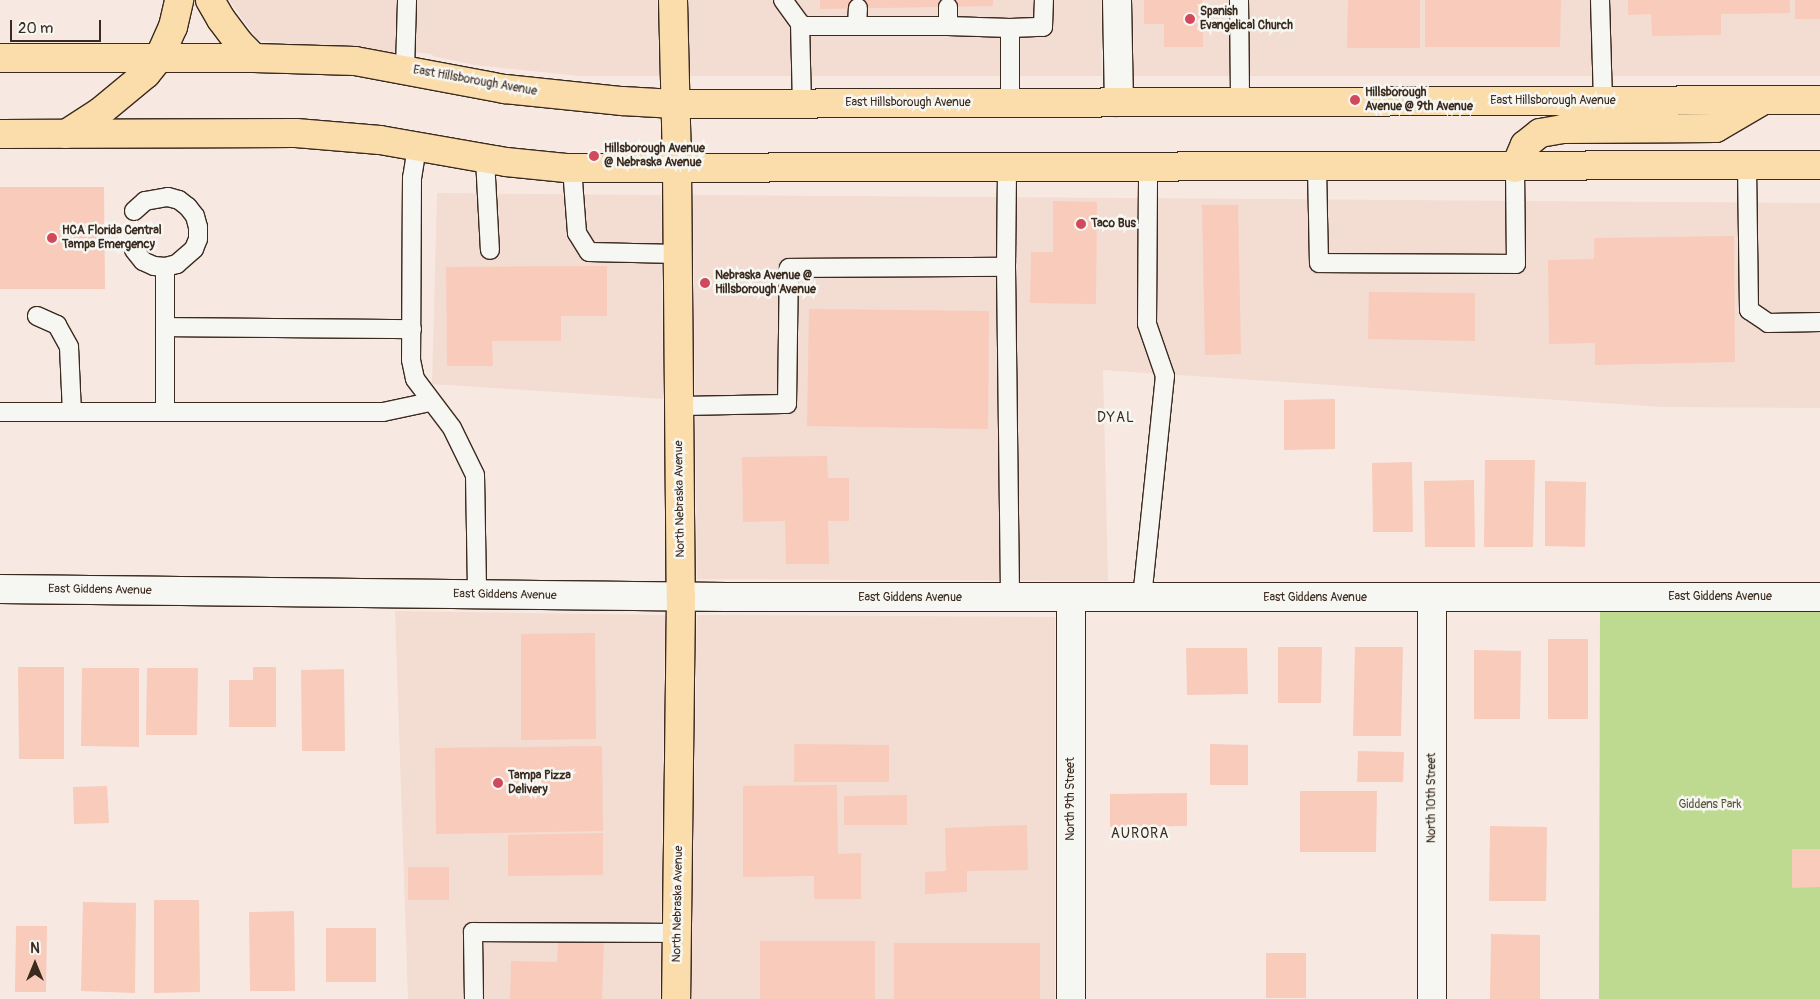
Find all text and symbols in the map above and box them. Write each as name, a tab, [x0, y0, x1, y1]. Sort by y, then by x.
place label: Spanish Evangelical Church	[1200, 5, 1293, 33]
scale bar	[12, 10, 104, 42]
marker: Spanish Evangelical Church	[1184, 13, 1196, 25]
text: 20 m	[18, 19, 53, 38]
street label: East Hillsborough Avenue	[412, 63, 538, 99]
place label: Hillsborough Avenue @ 9th Avenue	[1365, 86, 1473, 114]
marker: Hillsborough Avenue @ 9th Avenue	[1349, 94, 1361, 106]
street label: East Hillsborough Avenue	[1490, 94, 1616, 108]
street label: East Hillsborough Avenue	[845, 96, 971, 110]
place label: Hillsborough Avenue @ Nebraska Avenue	[604, 142, 705, 170]
marker: Hillsborough Avenue @ Nebraska Avenue	[588, 150, 600, 162]
place label: Taco Bus	[1091, 217, 1136, 231]
marker: Taco Bus	[1075, 218, 1087, 230]
place label: HCA Florida Central Tampa Emergency	[62, 224, 162, 252]
marker: HCA Florida Central Tampa Emergency	[46, 232, 58, 244]
place label: Nebraska Avenue @ Hillsborough Avenue	[715, 269, 816, 297]
marker: Nebraska Avenue @ Hillsborough Avenue	[699, 277, 711, 289]
district label: DYAL	[1097, 410, 1135, 426]
street label: North Nebraska Avenue	[672, 440, 688, 558]
street label: East Giddens Avenue	[48, 582, 152, 598]
street label: East Giddens Avenue	[453, 587, 557, 603]
street label: East Giddens Avenue	[1668, 590, 1772, 604]
street label: East Giddens Avenue	[858, 591, 962, 605]
street label: East Giddens Avenue	[1263, 591, 1367, 605]
street label: North 10th Street	[1425, 753, 1439, 843]
street label: North 9th Street	[1064, 757, 1078, 841]
place label: Tampa Pizza Delivery	[508, 769, 571, 797]
marker: Tampa Pizza Delivery	[492, 777, 504, 789]
park label: Giddens Park	[1678, 798, 1742, 812]
district label: AURORA	[1110, 826, 1170, 842]
street label: North Nebraska Avenue	[670, 845, 686, 963]
north arrow	[10, 939, 60, 989]
text: N	[30, 940, 40, 957]

